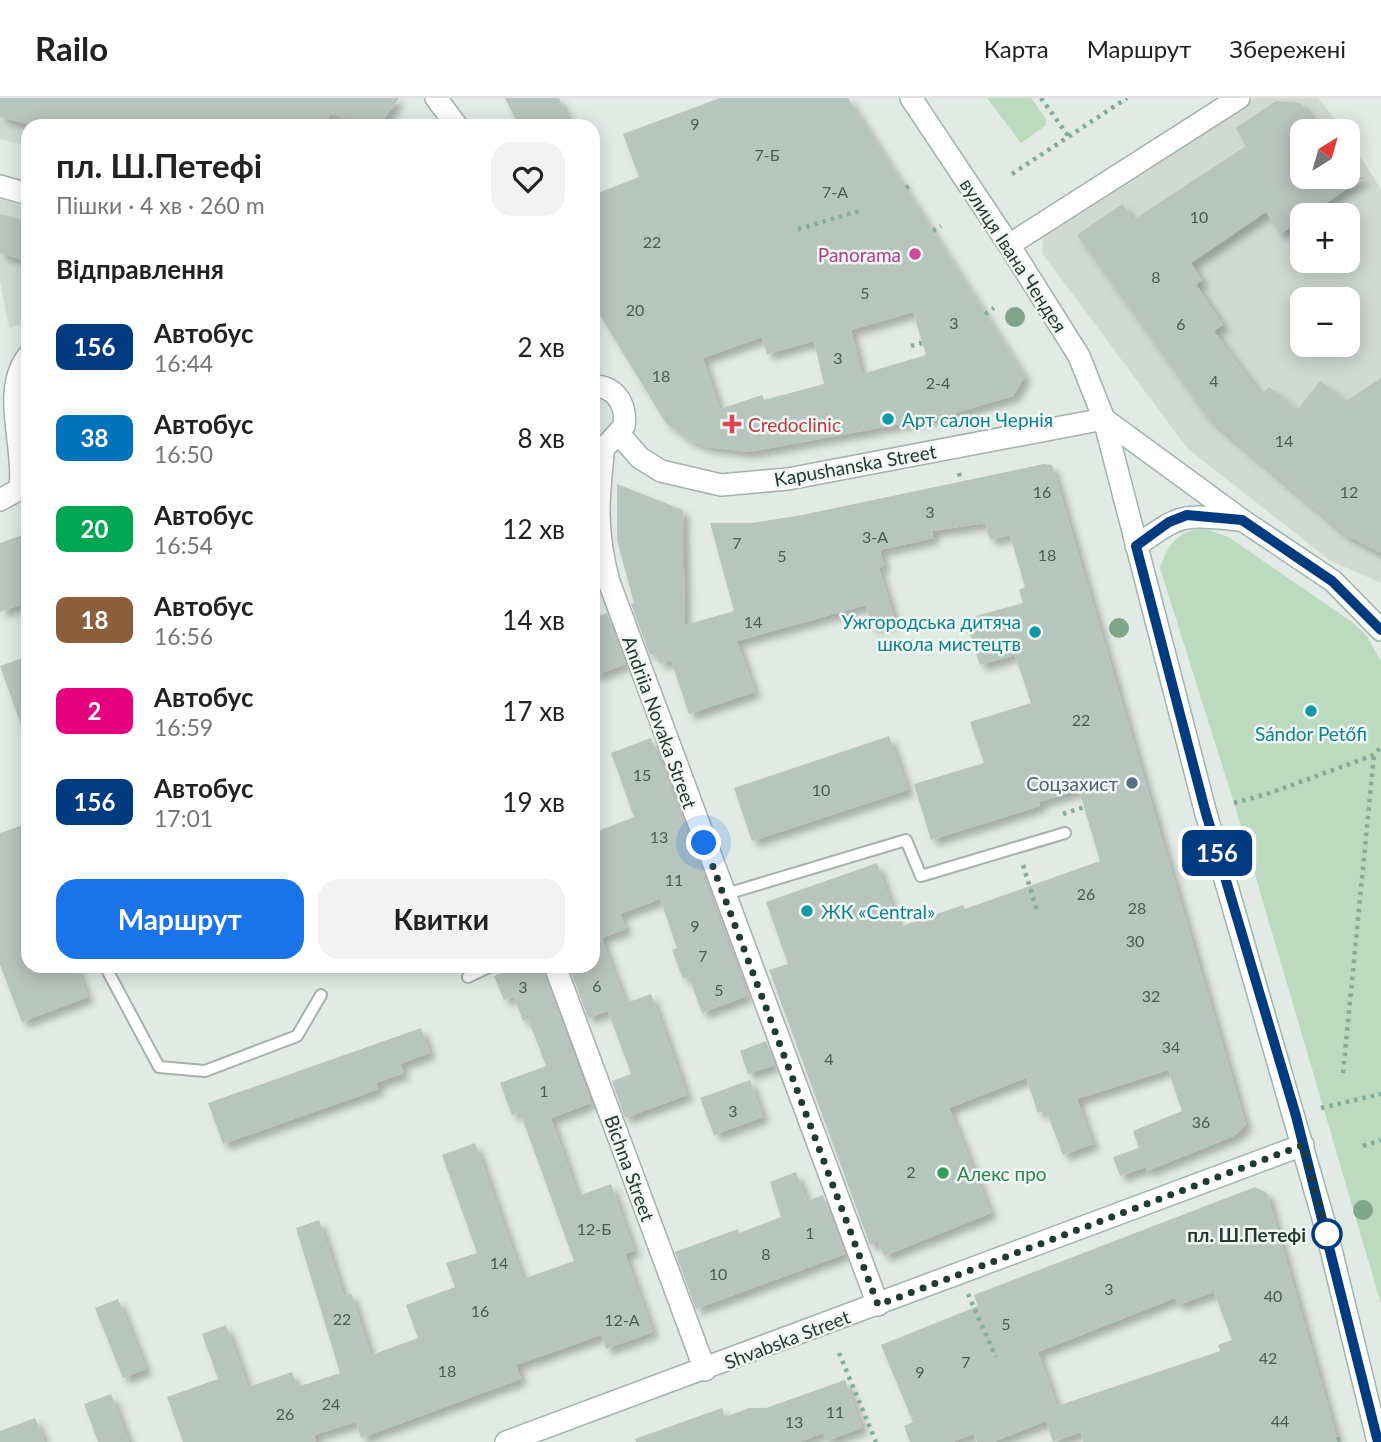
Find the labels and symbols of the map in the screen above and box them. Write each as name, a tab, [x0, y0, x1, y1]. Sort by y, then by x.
house number: 9	[690, 114, 700, 133]
north arrow	[1290, 119, 1360, 189]
house number: 7-Б	[754, 145, 780, 164]
street label: вулиця Івана Чендея	[956, 174, 1072, 336]
house number: 7-А	[822, 182, 848, 201]
house number: 10	[1190, 207, 1208, 226]
house number: 22	[643, 232, 661, 251]
place label: Panorama	[818, 243, 901, 266]
marker: Panorama	[907, 246, 923, 262]
house number: 8	[1151, 267, 1161, 286]
house number: 5	[860, 283, 870, 302]
house number: 20	[626, 300, 644, 319]
house number: 3	[949, 313, 959, 332]
house number: 6	[1176, 314, 1186, 333]
house number: 3	[833, 348, 843, 367]
house number: 18	[652, 366, 670, 385]
house number: 4	[1209, 371, 1219, 390]
house number: 2-4	[926, 373, 950, 392]
place label: Арт салон Чернія	[902, 408, 1053, 431]
marker: Арт салон Чернія	[880, 411, 896, 427]
place label: Credoclinic	[748, 413, 841, 436]
marker: Credoclinic	[722, 414, 742, 434]
house number: 14	[1275, 431, 1293, 450]
street label: Kapushanska Street	[772, 439, 938, 491]
house number: 16	[1033, 482, 1051, 501]
house number: 12	[1340, 482, 1358, 501]
house number: 3	[925, 502, 935, 521]
house number: 3-А	[862, 527, 888, 546]
house number: 7	[732, 533, 742, 552]
house number: 18	[1038, 545, 1056, 564]
house number: 5	[777, 546, 787, 565]
place label: Ужгородська дитяча школа мистецтв	[841, 610, 1021, 655]
house number: 14	[744, 612, 762, 631]
marker: Ужгородська дитяча школа мистецтв	[1027, 624, 1043, 640]
street label: Andriia Novaka Street	[618, 632, 702, 812]
marker: Sándor Petőfi	[1303, 703, 1319, 719]
house number: 22	[1072, 710, 1090, 729]
place label: Sándor Petőfi	[1255, 722, 1367, 745]
house number: 15	[633, 765, 651, 784]
place label: Соцзахист	[1026, 772, 1118, 795]
marker: Соцзахист	[1124, 775, 1140, 791]
house number: 10	[812, 780, 830, 799]
your location	[686, 825, 721, 860]
house number: 13	[650, 827, 668, 846]
line badge: 156	[1177, 830, 1257, 876]
house number: 11	[665, 870, 683, 889]
house number: 26	[1077, 884, 1095, 903]
house number: 28	[1128, 898, 1146, 917]
place label: ЖК «Central»	[821, 900, 935, 923]
marker: ЖК «Central»	[799, 903, 815, 919]
house number: 9	[690, 916, 700, 935]
house number: 30	[1126, 931, 1144, 950]
house number: 7	[698, 946, 708, 965]
house number: 6	[592, 976, 602, 995]
house number: 3	[518, 977, 528, 996]
house number: 5	[714, 980, 724, 999]
house number: 32	[1142, 986, 1160, 1005]
house number: 34	[1162, 1037, 1180, 1056]
house number: 4	[824, 1049, 834, 1068]
house number: 1	[539, 1081, 549, 1100]
house number: 3	[728, 1101, 738, 1120]
street label: Bichna Street	[600, 1112, 660, 1224]
house number: 36	[1192, 1112, 1210, 1131]
house number: 2	[906, 1162, 916, 1181]
place label: Алекс про	[957, 1162, 1047, 1185]
marker: Алекс про	[935, 1165, 951, 1181]
house number: 12-Б	[577, 1219, 611, 1238]
marker: пл. Ш.Петефі	[1312, 1219, 1342, 1249]
house number: 1	[805, 1223, 815, 1242]
place label: пл. Ш.Петефі	[1187, 1223, 1306, 1246]
house number: 8	[761, 1244, 771, 1263]
house number: 14	[490, 1253, 508, 1272]
house number: 10	[709, 1264, 727, 1283]
house number: 3	[1104, 1279, 1114, 1298]
house number: 40	[1264, 1286, 1282, 1305]
house number: 16	[471, 1301, 489, 1320]
street label: Shvabska Street	[721, 1304, 853, 1373]
house number: 22	[333, 1309, 351, 1328]
house number: 12-А	[604, 1310, 640, 1329]
house number: 5	[1001, 1314, 1011, 1333]
house number: 42	[1259, 1348, 1277, 1367]
house number: 7	[961, 1352, 971, 1371]
house number: 18	[438, 1361, 456, 1380]
house number: 9	[915, 1362, 925, 1381]
house number: 24	[322, 1394, 340, 1413]
house number: 11	[826, 1402, 844, 1421]
house number: 26	[276, 1404, 294, 1423]
house number: 44	[1271, 1411, 1289, 1430]
house number: 13	[785, 1412, 803, 1431]

